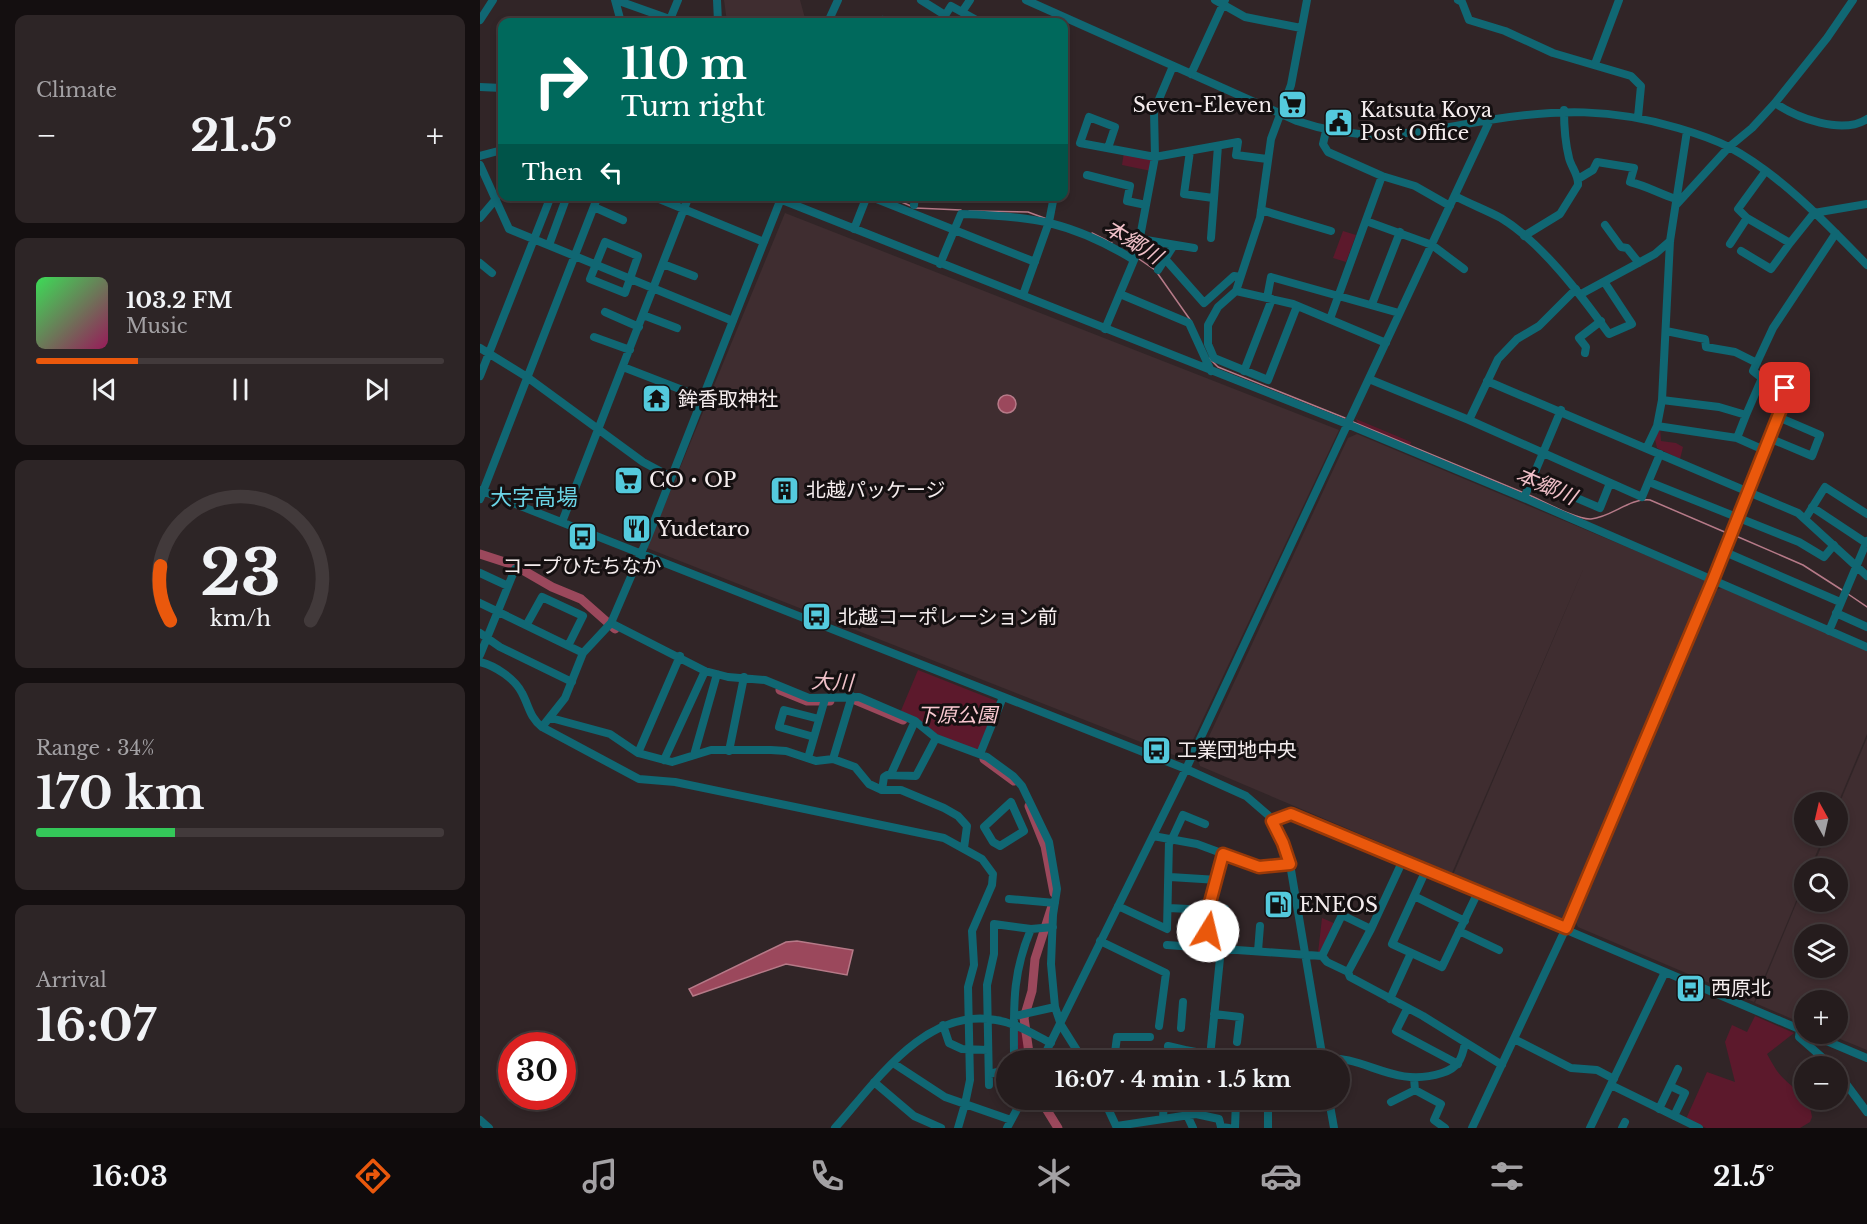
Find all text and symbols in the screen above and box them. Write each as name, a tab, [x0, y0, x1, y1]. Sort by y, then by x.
text: 110 m	[621, 38, 747, 90]
icon: right	[522, 42, 600, 120]
text: Climate	[36, 78, 117, 102]
supermarket icon: Seven-Eleven	[1277, 89, 1309, 121]
text: Turn right	[621, 90, 765, 123]
place label: Seven-Eleven	[1133, 93, 1272, 117]
place label: Katsuta Koya Post Office	[1360, 98, 1493, 145]
public building icon: Katsuta Koya Post Office	[1323, 106, 1355, 138]
text: 21.5°	[190, 107, 293, 163]
text: −	[36, 115, 57, 156]
text: +	[426, 115, 444, 156]
icon: left	[595, 156, 628, 189]
text: Then	[522, 159, 583, 186]
water label: 本郷川	[1099, 214, 1168, 271]
text: 103.2 FM	[126, 287, 232, 314]
text: Music	[126, 314, 187, 338]
pin	[1759, 362, 1810, 413]
icon: arrive	[1768, 371, 1801, 404]
icon: previous	[88, 373, 121, 406]
icon: pause	[224, 373, 257, 406]
icon: next	[360, 373, 393, 406]
temple icon: 鉾香取神社	[641, 383, 673, 415]
place label: 鉾香取神社	[678, 387, 778, 411]
water label: 本郷川	[1512, 462, 1582, 511]
supermarket icon: CO・OP	[612, 464, 644, 496]
place label: CO・OP	[649, 468, 737, 492]
building icon: 北越パッケージ	[769, 474, 801, 506]
place label: 北越パッケージ	[806, 478, 946, 502]
district label: 大字高場	[490, 484, 578, 511]
restaurant icon: Yudetaro	[620, 513, 652, 545]
place label: Yudetaro	[656, 517, 750, 541]
bus stop icon: コープひたちなか	[566, 520, 598, 552]
text: 23	[200, 534, 280, 612]
place label: コープひたちなか	[503, 554, 661, 578]
bus stop icon: 北越コーポレーション前	[801, 601, 833, 633]
text: km/h	[210, 605, 271, 632]
place label: 北越コーポレーション前	[838, 605, 1058, 629]
water label: 大川	[810, 668, 856, 696]
park label: 下原公園	[917, 703, 1000, 727]
bus stop icon: 工業団地中央	[1140, 734, 1172, 766]
text: Range · 34%	[36, 736, 155, 760]
place label: 工業団地中央	[1177, 738, 1297, 762]
text: 170 km	[36, 765, 204, 821]
north arrow	[1794, 792, 1848, 846]
map controls	[1794, 792, 1848, 1110]
button: search	[1794, 858, 1848, 912]
fuel station icon: ENEOS	[1262, 889, 1294, 921]
place label: ENEOS	[1299, 893, 1378, 917]
position arrow	[1176, 899, 1240, 963]
button: layers	[1794, 924, 1848, 978]
text: Arrival	[36, 968, 107, 992]
bus stop icon: 西原北	[1674, 972, 1706, 1004]
place label: 西原北	[1711, 976, 1771, 1000]
button: +	[1794, 990, 1848, 1044]
text: 16:07	[36, 997, 156, 1053]
speed limit sign: 30	[498, 1032, 576, 1110]
button: −	[1794, 1056, 1848, 1110]
text: 16:07 · 4 min · 1.5 km	[1055, 1066, 1291, 1093]
icon: directions	[352, 1155, 394, 1197]
icon: music	[579, 1155, 621, 1197]
icon: phone	[806, 1155, 848, 1197]
icon: climate	[1033, 1155, 1075, 1197]
icon: car	[1260, 1155, 1302, 1197]
icon: filters	[1486, 1155, 1528, 1197]
text: 16:03	[92, 1160, 168, 1193]
text: 21.5°	[1713, 1160, 1775, 1193]

